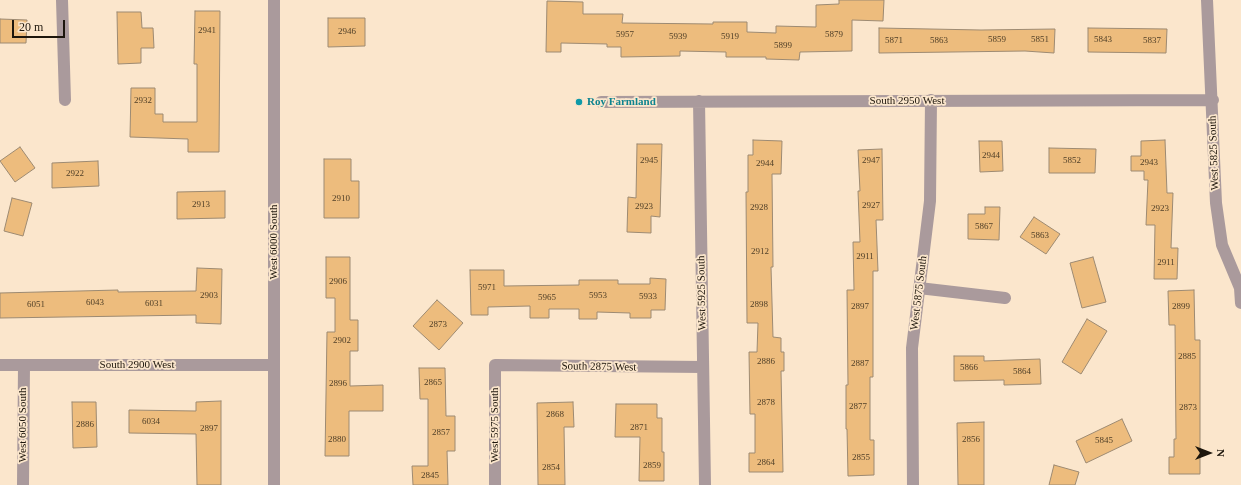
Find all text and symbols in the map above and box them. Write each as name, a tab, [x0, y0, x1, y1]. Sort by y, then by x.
scale bar	[14, 12, 67, 38]
text: 20 m	[19, 20, 43, 34]
house number: 2941	[198, 26, 216, 36]
house number: 2946	[338, 27, 356, 37]
house number: 5957	[616, 30, 634, 40]
house number: 5879	[825, 30, 843, 40]
house number: 5939	[669, 32, 687, 42]
house number: 5919	[721, 32, 739, 42]
house number: 5859	[988, 35, 1006, 45]
house number: 5851	[1031, 35, 1049, 45]
house number: 5843	[1094, 35, 1112, 45]
house number: 5871	[885, 36, 903, 46]
house number: 5863	[930, 36, 948, 46]
house number: 5837	[1143, 36, 1161, 46]
house number: 5899	[774, 41, 792, 51]
street label: South 2950 West	[870, 94, 944, 108]
place label: Roy Farmland	[587, 95, 656, 109]
house number: 2932	[134, 96, 152, 106]
marker: Roy Farmland	[574, 97, 584, 107]
street label: West 5825 South	[1206, 115, 1222, 191]
house number: 2944	[982, 151, 1000, 161]
house number: 2945	[640, 156, 658, 166]
house number: 2947	[862, 156, 880, 166]
house number: 5852	[1063, 156, 1081, 166]
house number: 2943	[1140, 158, 1158, 168]
house number: 2944	[756, 159, 774, 169]
house number: 2922	[66, 169, 84, 179]
house number: 2910	[332, 194, 350, 204]
house number: 2913	[192, 200, 210, 210]
house number: 2927	[862, 201, 880, 211]
house number: 2923	[635, 202, 653, 212]
house number: 2928	[750, 203, 768, 213]
house number: 2923	[1151, 204, 1169, 214]
street label: West 6000 South	[267, 205, 281, 279]
house number: 5867	[975, 222, 993, 232]
house number: 5863	[1031, 231, 1049, 241]
house number: 2912	[751, 247, 769, 257]
house number: 2911	[856, 252, 874, 262]
street label: West 5925 South	[695, 255, 709, 331]
street label: West 5875 South	[908, 255, 930, 331]
house number: 2911	[1157, 258, 1175, 268]
house number: 2906	[329, 277, 347, 287]
house number: 5971	[478, 283, 496, 293]
house number: 2903	[200, 291, 218, 301]
house number: 5953	[589, 291, 607, 301]
house number: 5933	[639, 292, 657, 302]
house number: 5965	[538, 293, 556, 303]
house number: 6043	[86, 298, 104, 308]
house number: 6031	[145, 299, 163, 309]
house number: 6051	[27, 300, 45, 310]
house number: 2898	[750, 300, 768, 310]
house number: 2897	[851, 302, 869, 312]
house number: 2899	[1172, 302, 1190, 312]
house number: 2873	[429, 320, 447, 330]
house number: 2902	[333, 336, 351, 346]
house number: 2885	[1178, 352, 1196, 362]
house number: 2886	[757, 357, 775, 367]
street label: South 2900 West	[100, 358, 174, 372]
house number: 2887	[851, 359, 869, 369]
street label: South 2875 West	[561, 360, 637, 374]
house number: 5866	[960, 363, 978, 373]
house number: 5864	[1013, 367, 1031, 377]
house number: 2865	[424, 378, 442, 388]
house number: 2896	[329, 379, 347, 389]
street label: West 6050 South	[16, 388, 30, 462]
street label: West 5975 South	[488, 388, 502, 462]
house number: 2878	[757, 398, 775, 408]
house number: 2877	[849, 402, 867, 412]
house number: 2873	[1179, 403, 1197, 413]
house number: 2868	[546, 410, 564, 420]
house number: 6034	[142, 417, 160, 427]
house number: 2886	[76, 420, 94, 430]
house number: 2871	[630, 423, 648, 433]
house number: 2897	[200, 424, 218, 434]
house number: 2857	[432, 428, 450, 438]
north arrow	[1189, 433, 1229, 473]
house number: 2880	[328, 435, 346, 445]
house number: 2856	[962, 435, 980, 445]
house number: 5845	[1095, 436, 1113, 446]
text: N	[1215, 449, 1227, 457]
house number: 2855	[852, 453, 870, 463]
house number: 2864	[757, 458, 775, 468]
house number: 2859	[643, 461, 661, 471]
house number: 2854	[542, 463, 560, 473]
house number: 2845	[421, 471, 439, 481]

